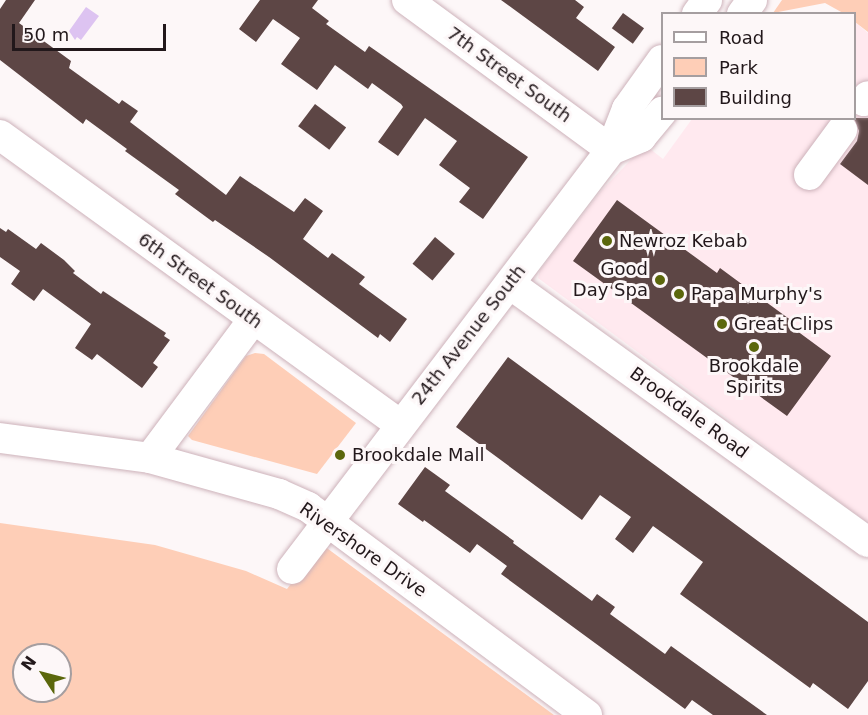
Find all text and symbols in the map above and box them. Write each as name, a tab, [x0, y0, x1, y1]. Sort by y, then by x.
scale bar	[15, 12, 170, 50]
legend	[661, 12, 856, 120]
street label: 7th Street South	[443, 23, 575, 127]
text: 50 m	[23, 24, 69, 45]
text: Road	[719, 27, 764, 48]
text: Park	[719, 57, 758, 78]
text: Building	[719, 87, 792, 108]
street label: 6th Street South	[134, 229, 266, 333]
place label: Newroz Kebab	[619, 230, 747, 252]
marker: Newroz Kebab	[600, 234, 614, 248]
place label: Good Day Spa	[573, 259, 648, 302]
street label: 24th Avenue South	[408, 261, 530, 409]
marker: Good Day Spa	[653, 273, 667, 287]
place label: Papa Murphy's	[691, 283, 822, 305]
marker: Papa Murphy's	[672, 287, 686, 301]
place label: Great Clips	[734, 313, 833, 335]
marker: Great Clips	[715, 317, 729, 331]
marker: Brookdale Spirits	[747, 340, 761, 354]
place label: Brookdale Spirits	[709, 356, 799, 398]
street label: Brookdale Road	[626, 363, 752, 463]
place label: Brookdale Mall	[352, 444, 485, 466]
marker: Brookdale Mall	[333, 448, 347, 462]
street label: Rivershore Drive	[295, 498, 431, 602]
north arrow	[12, 643, 72, 703]
text: N	[17, 652, 40, 674]

